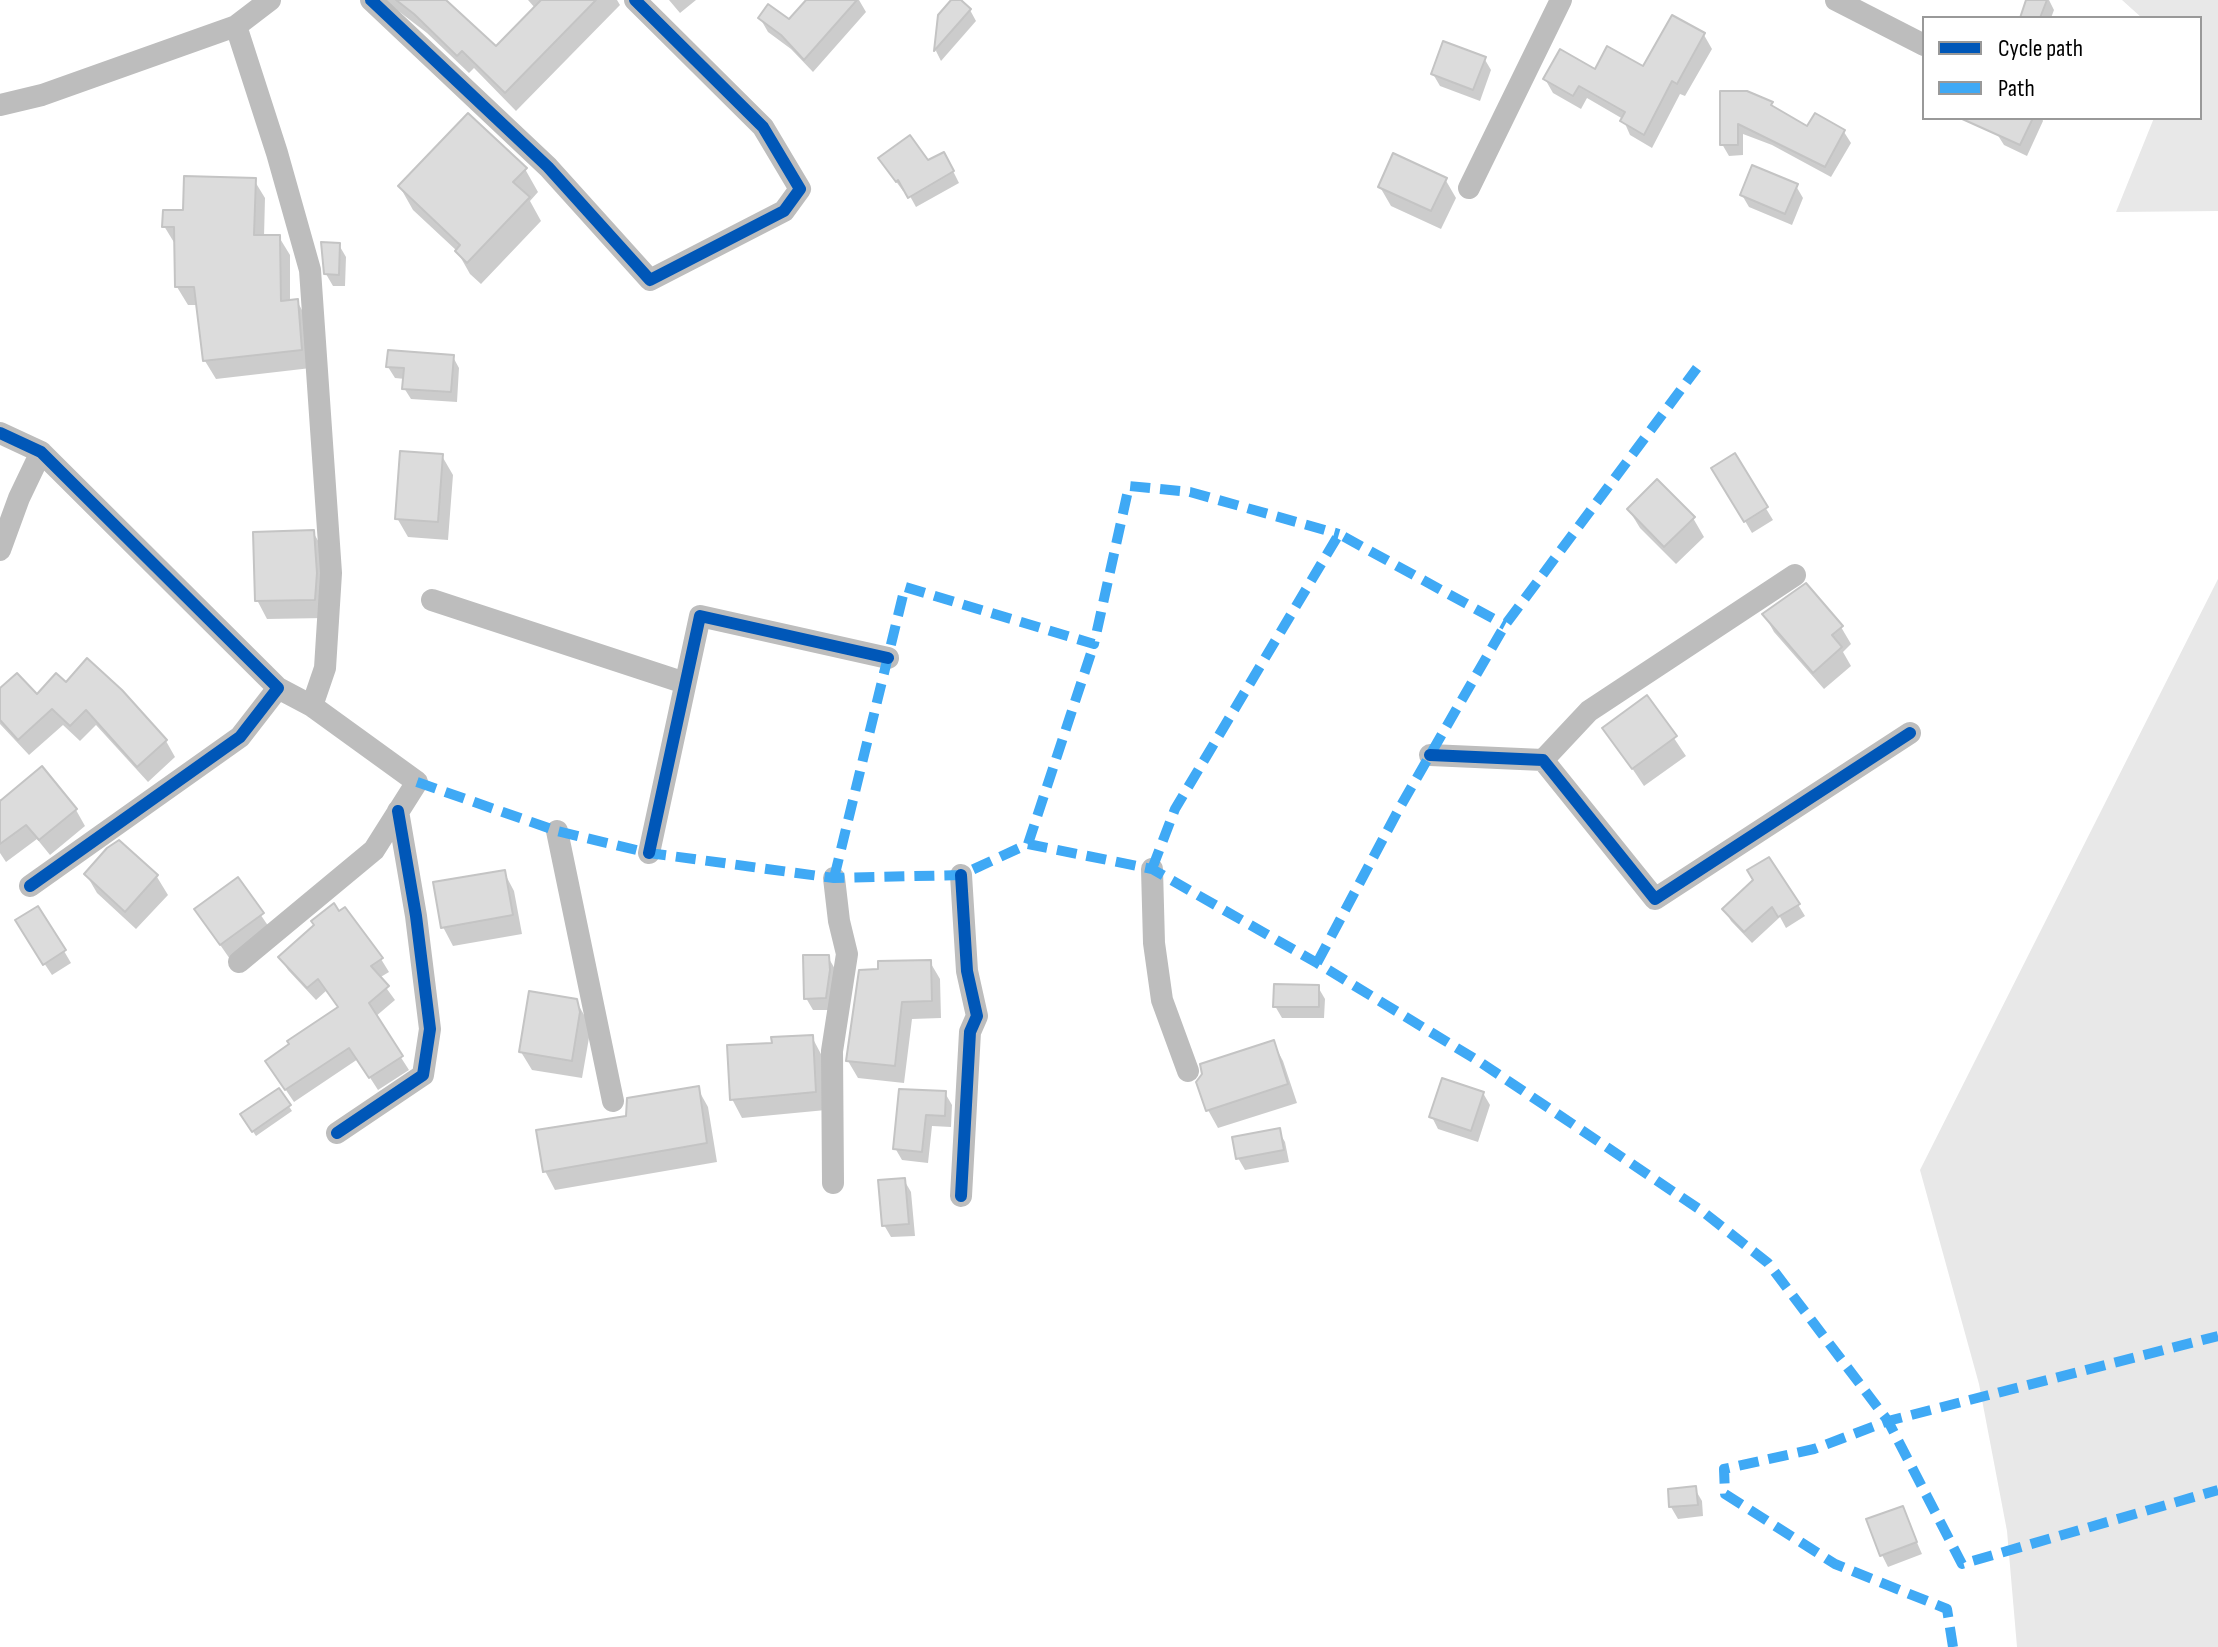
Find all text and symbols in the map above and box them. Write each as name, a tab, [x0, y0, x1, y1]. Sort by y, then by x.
legend	[1922, 16, 2202, 120]
text: Cycle path	[1998, 34, 2083, 63]
text: Path	[1998, 74, 2035, 103]

